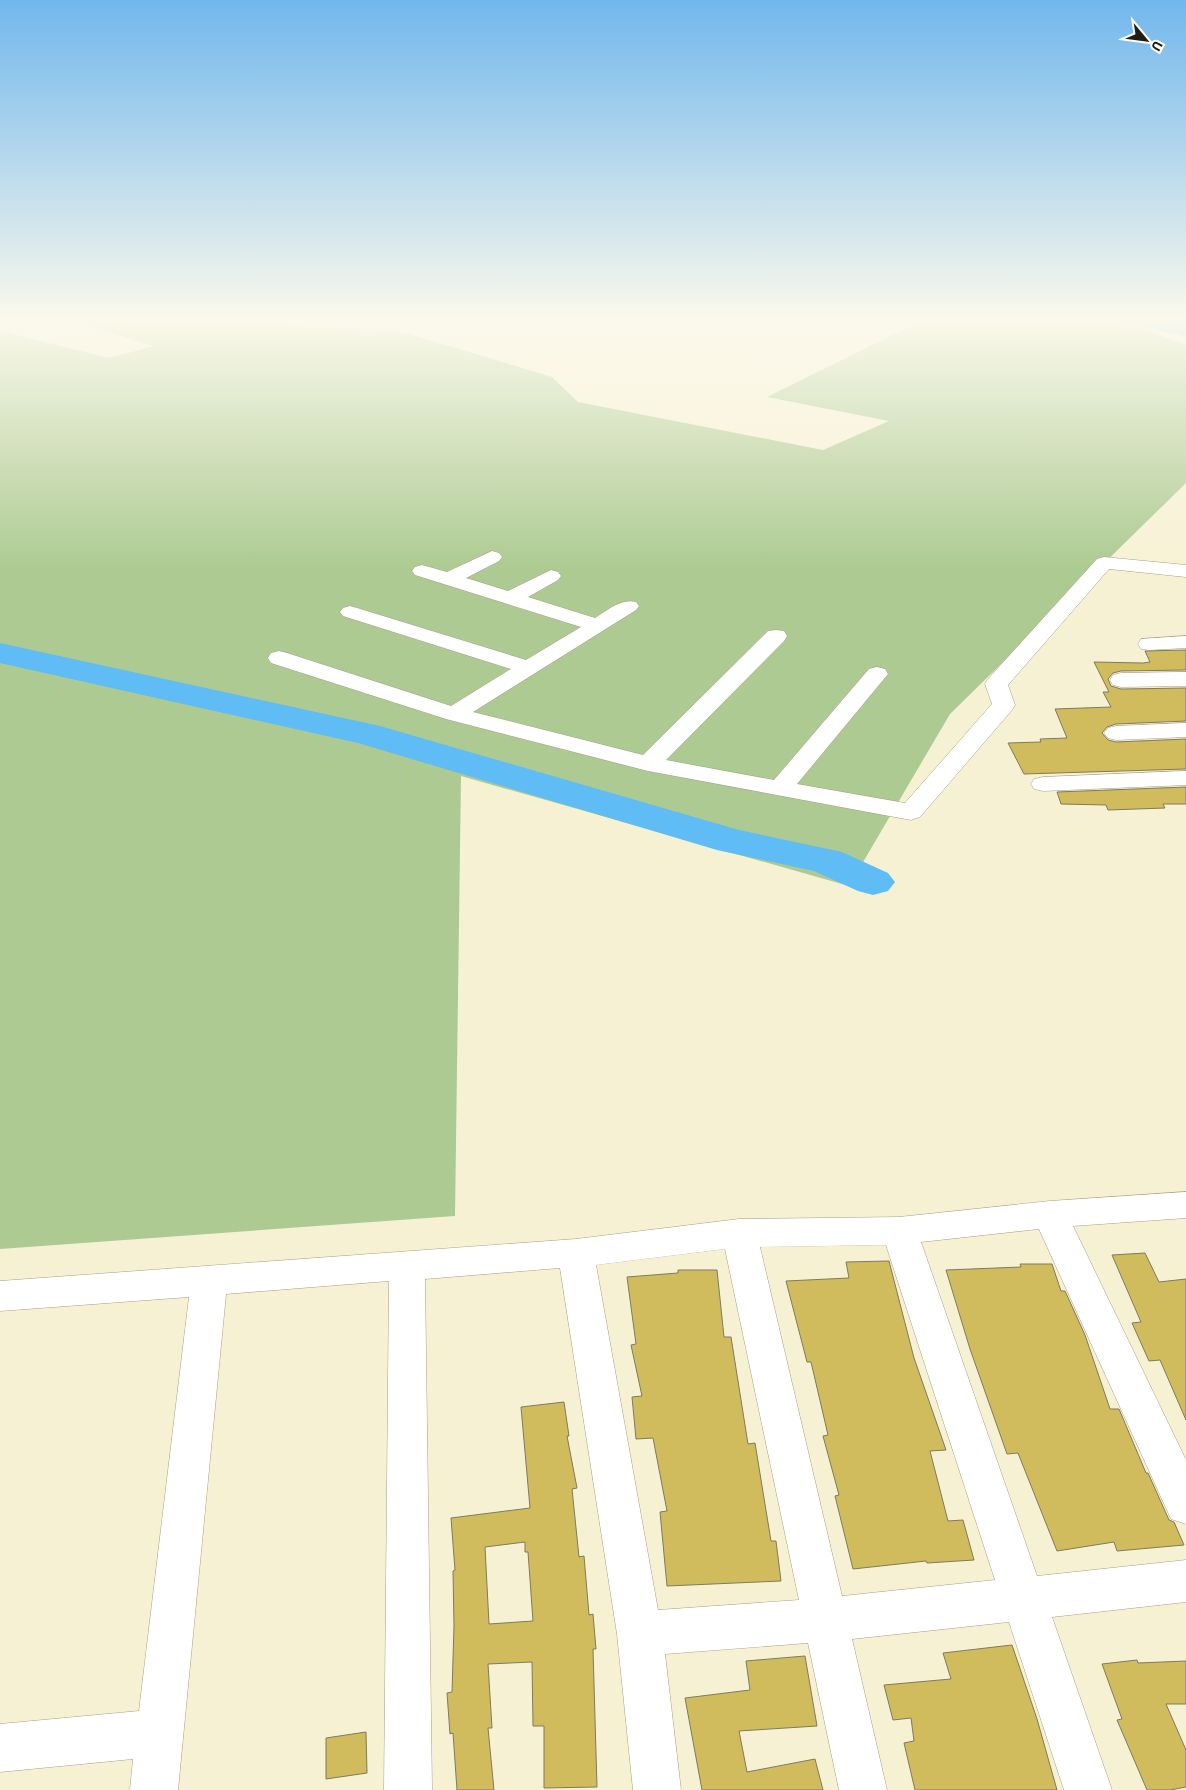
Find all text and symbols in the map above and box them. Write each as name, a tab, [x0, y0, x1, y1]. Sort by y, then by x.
north arrow	[1121, 15, 1171, 65]
text: U	[1145, 37, 1167, 55]

